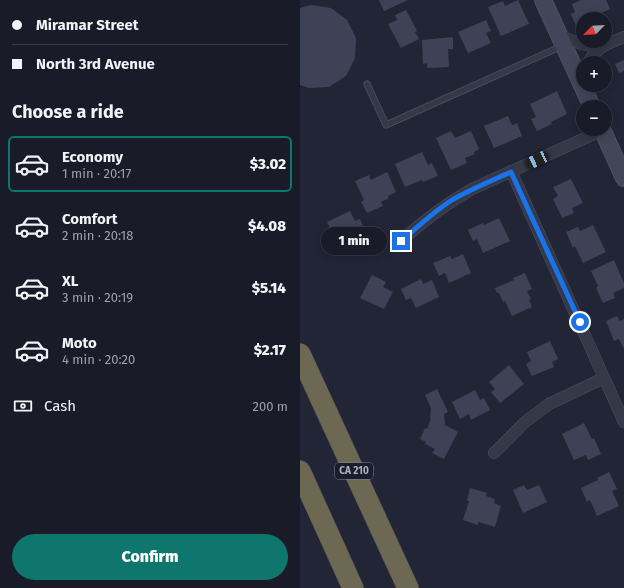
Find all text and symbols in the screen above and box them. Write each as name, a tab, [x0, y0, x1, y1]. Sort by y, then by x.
north arrow	[576, 12, 612, 48]
map controls	[576, 12, 612, 136]
text: Miramar Street	[36, 16, 138, 34]
text: North 3rd Avenue	[36, 55, 155, 73]
button: +	[576, 56, 612, 92]
button: −	[576, 100, 612, 136]
text: Choose a ride	[12, 101, 124, 123]
icon: car	[14, 146, 50, 182]
text: Economy	[62, 148, 123, 166]
car	[524, 149, 550, 171]
text: $3.02	[250, 155, 286, 173]
text: 1 min · 20:17	[62, 166, 131, 181]
icon: car	[14, 208, 50, 244]
text: Comfort	[62, 210, 118, 228]
text: $4.08	[248, 217, 286, 235]
callout: 1 min	[321, 227, 387, 255]
text: 2 min · 20:18	[62, 228, 133, 243]
route end	[392, 232, 410, 250]
text: 1 min	[338, 233, 370, 248]
icon: car	[14, 270, 50, 306]
text: XL	[62, 272, 78, 290]
text: $5.14	[252, 279, 286, 297]
text: 3 min · 20:19	[62, 290, 133, 305]
route start	[571, 313, 589, 331]
icon: car	[14, 332, 50, 368]
text: Moto	[62, 334, 97, 352]
text: $2.17	[254, 341, 286, 359]
text: 4 min · 20:20	[62, 352, 135, 367]
icon: cash	[12, 395, 34, 417]
text: Cash	[44, 397, 76, 415]
text: 200 m	[252, 399, 288, 414]
road number: CA 210	[335, 463, 373, 479]
button: Confirm	[12, 534, 288, 580]

